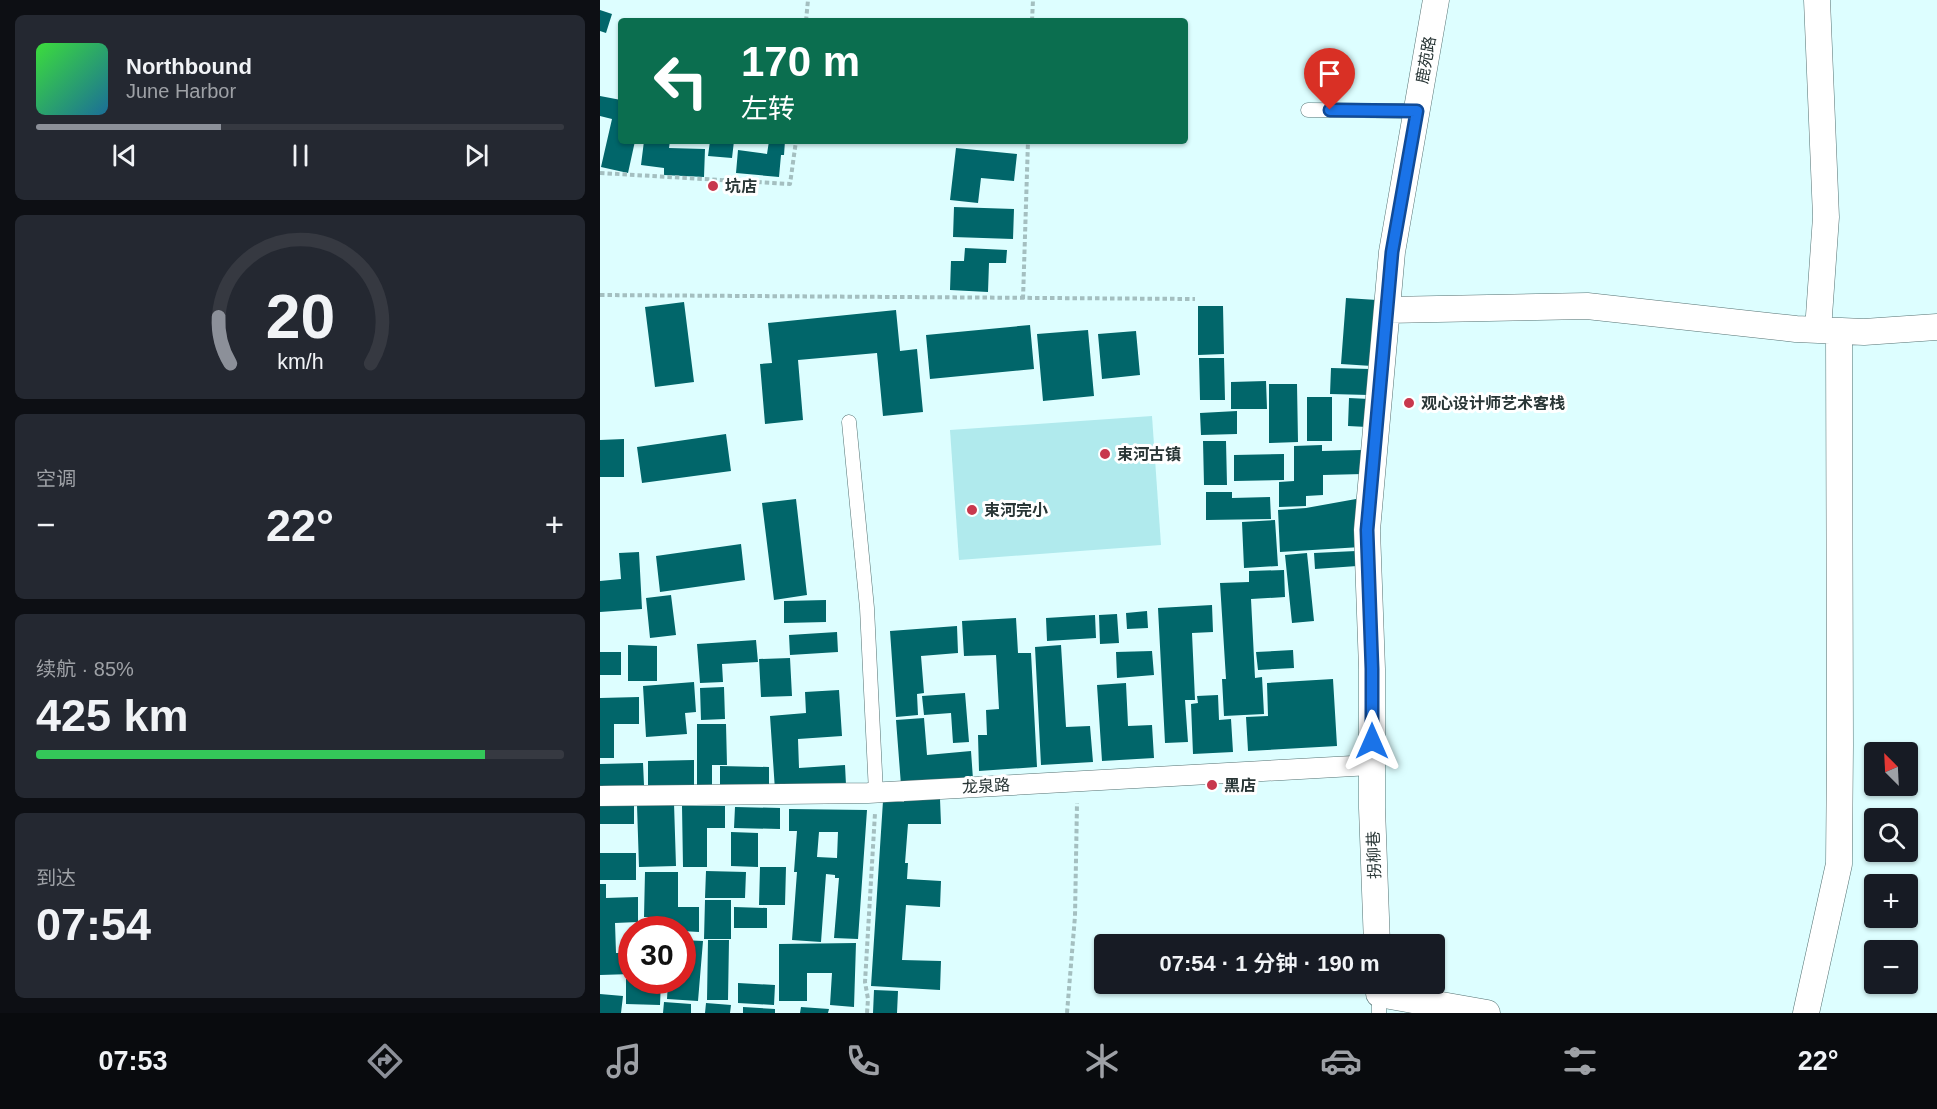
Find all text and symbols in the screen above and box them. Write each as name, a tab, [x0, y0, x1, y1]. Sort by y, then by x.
street label: 鹿苑路	[1413, 35, 1439, 85]
text: 170 m	[741, 38, 860, 85]
icon: left	[642, 42, 720, 120]
pin	[1304, 48, 1355, 110]
text: Northbound	[126, 54, 252, 79]
icon: arrive	[1313, 57, 1346, 90]
text: June Harbor	[126, 80, 236, 102]
text: 左转	[741, 94, 795, 124]
icon: previous	[108, 139, 141, 172]
icon: pause	[284, 139, 317, 172]
icon: next	[460, 139, 493, 172]
place label: 坑店	[725, 177, 757, 195]
marker: 坑店	[706, 179, 720, 193]
text: 20	[265, 282, 335, 351]
text: km/h	[277, 350, 323, 374]
place label: 观心设计师艺术客栈	[1421, 394, 1565, 412]
marker: 观心设计师艺术客栈	[1402, 396, 1416, 410]
place label: 束河古镇	[1117, 445, 1181, 463]
marker: 束河古镇	[1098, 447, 1112, 461]
text: 空调	[36, 468, 76, 490]
text: 22°	[266, 500, 334, 551]
place label: 束河完小	[984, 502, 1048, 519]
marker: 束河完小	[965, 503, 979, 517]
text: −	[36, 506, 55, 543]
text: +	[545, 506, 564, 543]
text: 续航 · 85%	[36, 658, 134, 680]
text: 425 km	[36, 690, 189, 741]
position arrow	[1340, 709, 1404, 773]
north arrow	[1864, 742, 1918, 796]
map controls	[1864, 742, 1918, 994]
street label: 龙泉路	[962, 776, 1010, 796]
place label: 黑店	[1224, 777, 1256, 794]
marker: 黑店	[1205, 778, 1219, 792]
button: search	[1864, 808, 1918, 862]
street label: 拐柳巷	[1365, 831, 1383, 879]
text: 到达	[36, 867, 76, 889]
button: +	[1864, 874, 1918, 928]
text: 07:54	[36, 899, 151, 950]
speed limit sign: 30	[618, 916, 696, 994]
button: −	[1864, 940, 1918, 994]
text: 07:54 · 1 分钟 · 190 m	[1159, 951, 1380, 976]
icon: directions	[364, 1040, 406, 1082]
icon: music	[603, 1040, 645, 1082]
icon: phone	[842, 1040, 884, 1082]
icon: climate	[1081, 1040, 1123, 1082]
icon: car	[1320, 1040, 1362, 1082]
icon: filters	[1559, 1040, 1601, 1082]
text: 07:53	[98, 1046, 168, 1076]
text: 22°	[1798, 1046, 1838, 1076]

